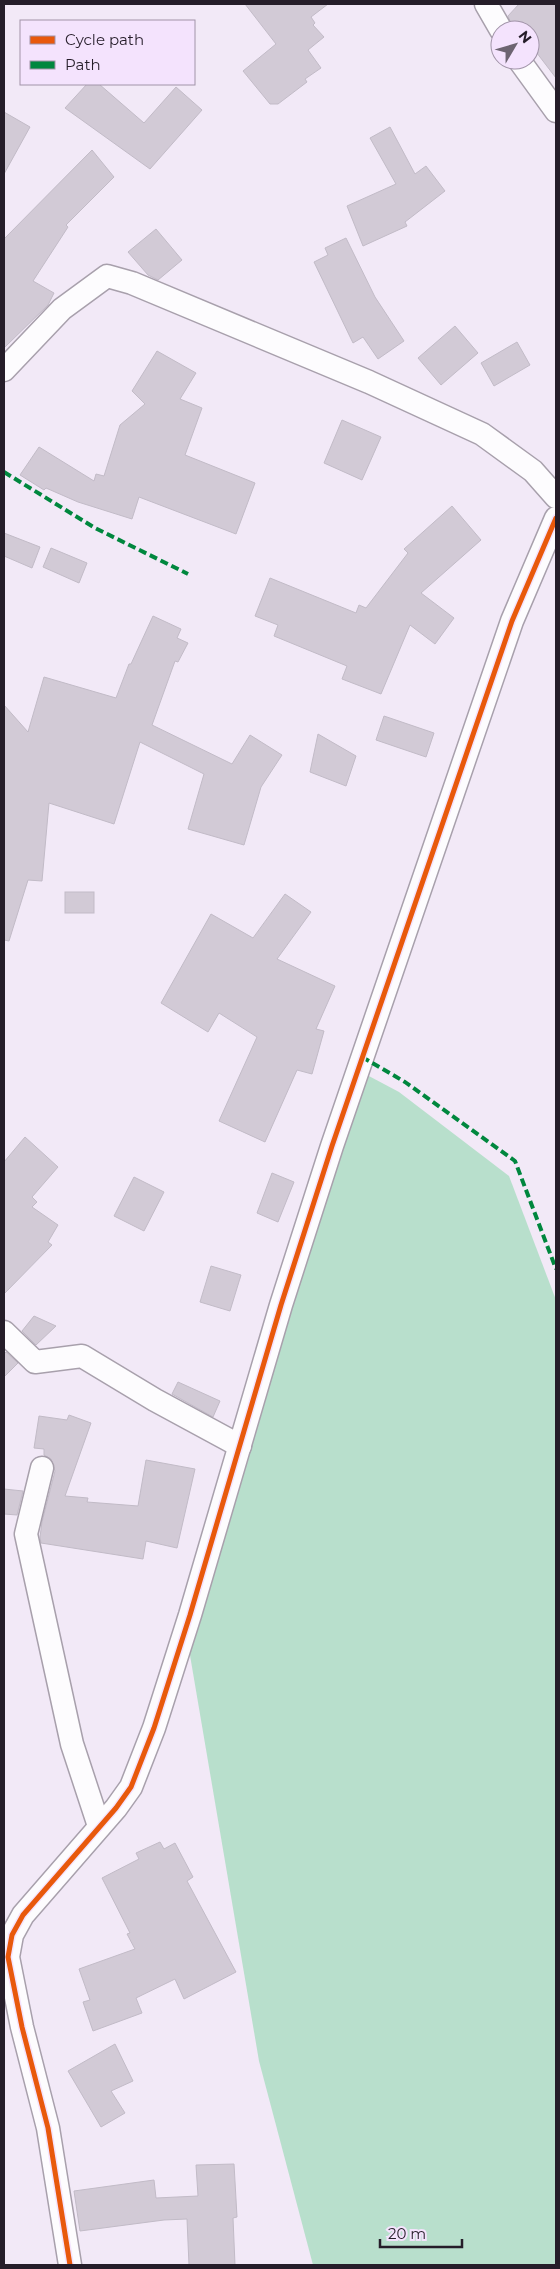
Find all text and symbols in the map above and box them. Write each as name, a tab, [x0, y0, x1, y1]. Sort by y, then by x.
legend	[20, 20, 195, 85]
north arrow	[490, 20, 540, 70]
text: N	[515, 27, 536, 47]
text: Cycle path	[65, 30, 144, 49]
text: Path	[65, 55, 101, 74]
scale bar	[380, 2216, 462, 2248]
text: 20 m	[388, 2224, 426, 2243]

